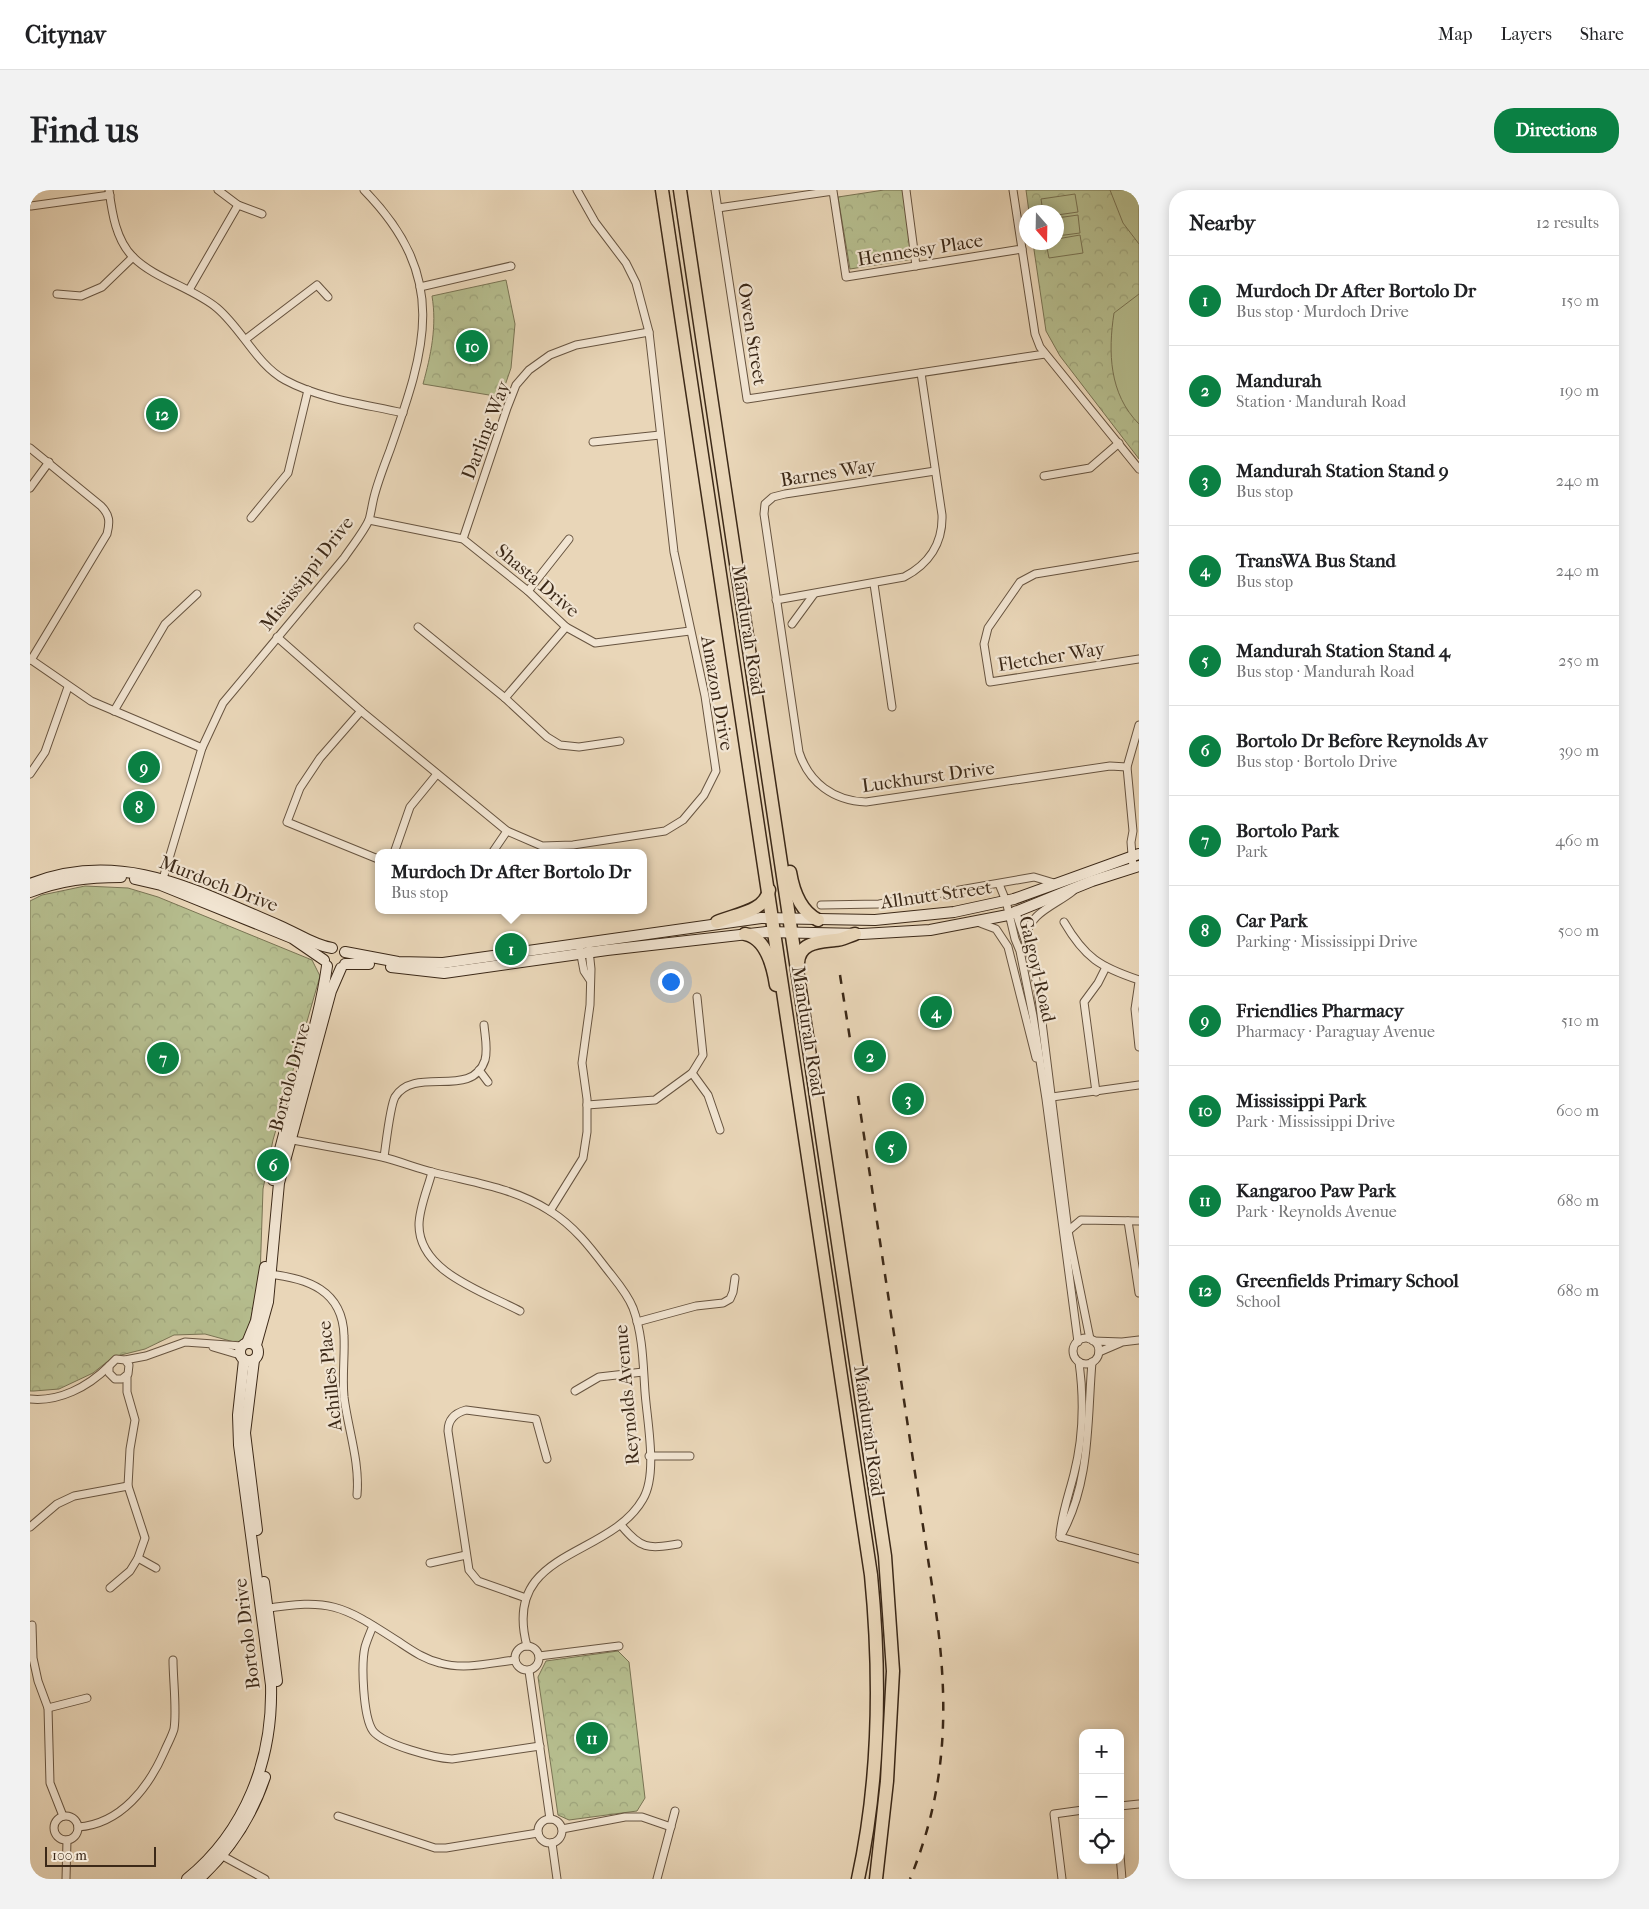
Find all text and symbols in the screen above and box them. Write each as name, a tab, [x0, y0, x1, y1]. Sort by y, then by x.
text: Citynav	[25, 21, 106, 49]
text: Map	[1438, 24, 1472, 45]
text: Layers	[1500, 24, 1552, 45]
text: Share	[1580, 24, 1624, 45]
button: Directions	[1494, 108, 1619, 153]
text: Find us	[30, 110, 139, 151]
north arrow	[1019, 205, 1064, 250]
text: Nearby	[1189, 211, 1255, 235]
text: 12 results	[1536, 213, 1599, 232]
street label: Hennessy Place	[856, 229, 985, 271]
text: Murdoch Dr After Bortolo Dr	[1236, 280, 1476, 302]
street label: Owen Street	[733, 281, 771, 387]
text: 1	[1202, 291, 1208, 310]
text: 150 m	[1561, 291, 1599, 310]
text: Bus stop · Murdoch Drive	[1236, 302, 1409, 321]
pin: 10	[456, 327, 488, 365]
text: Mandurah	[1236, 370, 1322, 392]
street label: Darling Way	[457, 377, 515, 483]
text: 2	[1201, 381, 1209, 400]
text: 190 m	[1559, 381, 1599, 400]
text: Station · Mandurah Road	[1236, 392, 1406, 411]
pin: 12	[146, 395, 178, 433]
street label: Barnes Way	[779, 454, 878, 491]
text: Mandurah Station Stand 9	[1236, 460, 1449, 482]
text: 3	[1202, 471, 1208, 490]
text: 240 m	[1556, 471, 1599, 490]
text: Bus stop	[1236, 482, 1293, 501]
street label: Mississippi Drive	[255, 512, 358, 635]
street label: Shasta Drive	[491, 539, 584, 622]
text: TransWA Bus Stand	[1236, 550, 1396, 572]
text: 4	[1200, 561, 1210, 580]
text: 240 m	[1556, 561, 1599, 580]
street label: Mandurah Road	[727, 563, 769, 698]
text: Bus stop	[1236, 572, 1293, 591]
street label: Amazon Drive	[696, 633, 738, 752]
street label: Fletcher Way	[996, 638, 1107, 676]
text: Mandurah Station Stand 4	[1236, 640, 1450, 662]
text: 5	[1202, 651, 1208, 670]
text: 250 m	[1558, 651, 1599, 670]
text: Bus stop · Mandurah Road	[1236, 662, 1415, 681]
text: Bortolo Dr Before Reynolds Av	[1236, 730, 1488, 752]
text: 6	[1201, 741, 1209, 760]
text: 390 m	[1558, 741, 1599, 760]
pin: 9	[128, 748, 160, 786]
text: Bus stop · Bortolo Drive	[1236, 752, 1397, 771]
street label: Luckhurst Drive	[860, 757, 996, 797]
pin: 8	[123, 788, 155, 826]
text: Bortolo Park	[1236, 820, 1339, 842]
text: 7	[1201, 831, 1209, 850]
text: 460 m	[1555, 831, 1599, 850]
text: Park	[1236, 842, 1268, 861]
popup	[375, 849, 647, 914]
street label: Murdoch Drive	[156, 851, 281, 917]
text: Murdoch Dr After Bortolo Dr	[391, 861, 631, 883]
street label: Allnutt Street	[878, 876, 993, 914]
text: Bus stop	[391, 883, 448, 902]
text: Car Park	[1236, 910, 1308, 932]
street label: Galgoyl Road	[1014, 914, 1060, 1025]
text: 8	[1201, 921, 1209, 940]
text: 500 m	[1558, 921, 1599, 940]
pin: 1	[495, 930, 527, 968]
text: Parking · Mississippi Drive	[1236, 932, 1417, 951]
street label: Mandurah Road	[787, 964, 829, 1099]
your location	[658, 969, 684, 995]
pin: 4	[920, 993, 952, 1031]
text: Friendlies Pharmacy	[1236, 1000, 1404, 1022]
text: 9	[1201, 1011, 1209, 1030]
text: 510 m	[1561, 1011, 1599, 1030]
street label: Bortolo Drive	[265, 1021, 315, 1134]
text: Pharmacy · Paraguay Avenue	[1236, 1022, 1435, 1041]
pin: 2	[854, 1037, 886, 1075]
pin: 7	[147, 1039, 179, 1077]
pin: 3	[892, 1080, 924, 1118]
text: Mississippi Park	[1236, 1090, 1366, 1112]
text: 10	[1198, 1101, 1212, 1120]
text: 600 m	[1556, 1101, 1599, 1120]
text: Park · Mississippi Drive	[1236, 1112, 1395, 1131]
pin: 5	[875, 1128, 907, 1166]
pin: 6	[257, 1146, 289, 1184]
text: Kangaroo Paw Park	[1236, 1180, 1396, 1202]
text: 11	[1199, 1191, 1211, 1210]
text: 680 m	[1557, 1191, 1599, 1210]
text: Park · Reynolds Avenue	[1236, 1202, 1397, 1221]
text: Greenfields Primary School	[1236, 1270, 1459, 1292]
text: 12	[1198, 1281, 1212, 1300]
text: 680 m	[1557, 1281, 1599, 1300]
text: School	[1236, 1292, 1281, 1311]
street label: Achilles Place	[313, 1320, 347, 1433]
street label: Reynolds Avenue	[610, 1324, 644, 1466]
street label: Mandurah Road	[849, 1364, 889, 1499]
street label: Bortolo Drive	[229, 1577, 265, 1691]
pin: 11	[576, 1719, 608, 1757]
map controls	[1079, 1729, 1124, 1864]
button: +	[1079, 1729, 1124, 1774]
button: −	[1079, 1774, 1124, 1819]
button: locate	[1079, 1819, 1124, 1864]
scale bar	[45, 1844, 156, 1867]
text: 100 m	[52, 1847, 87, 1864]

